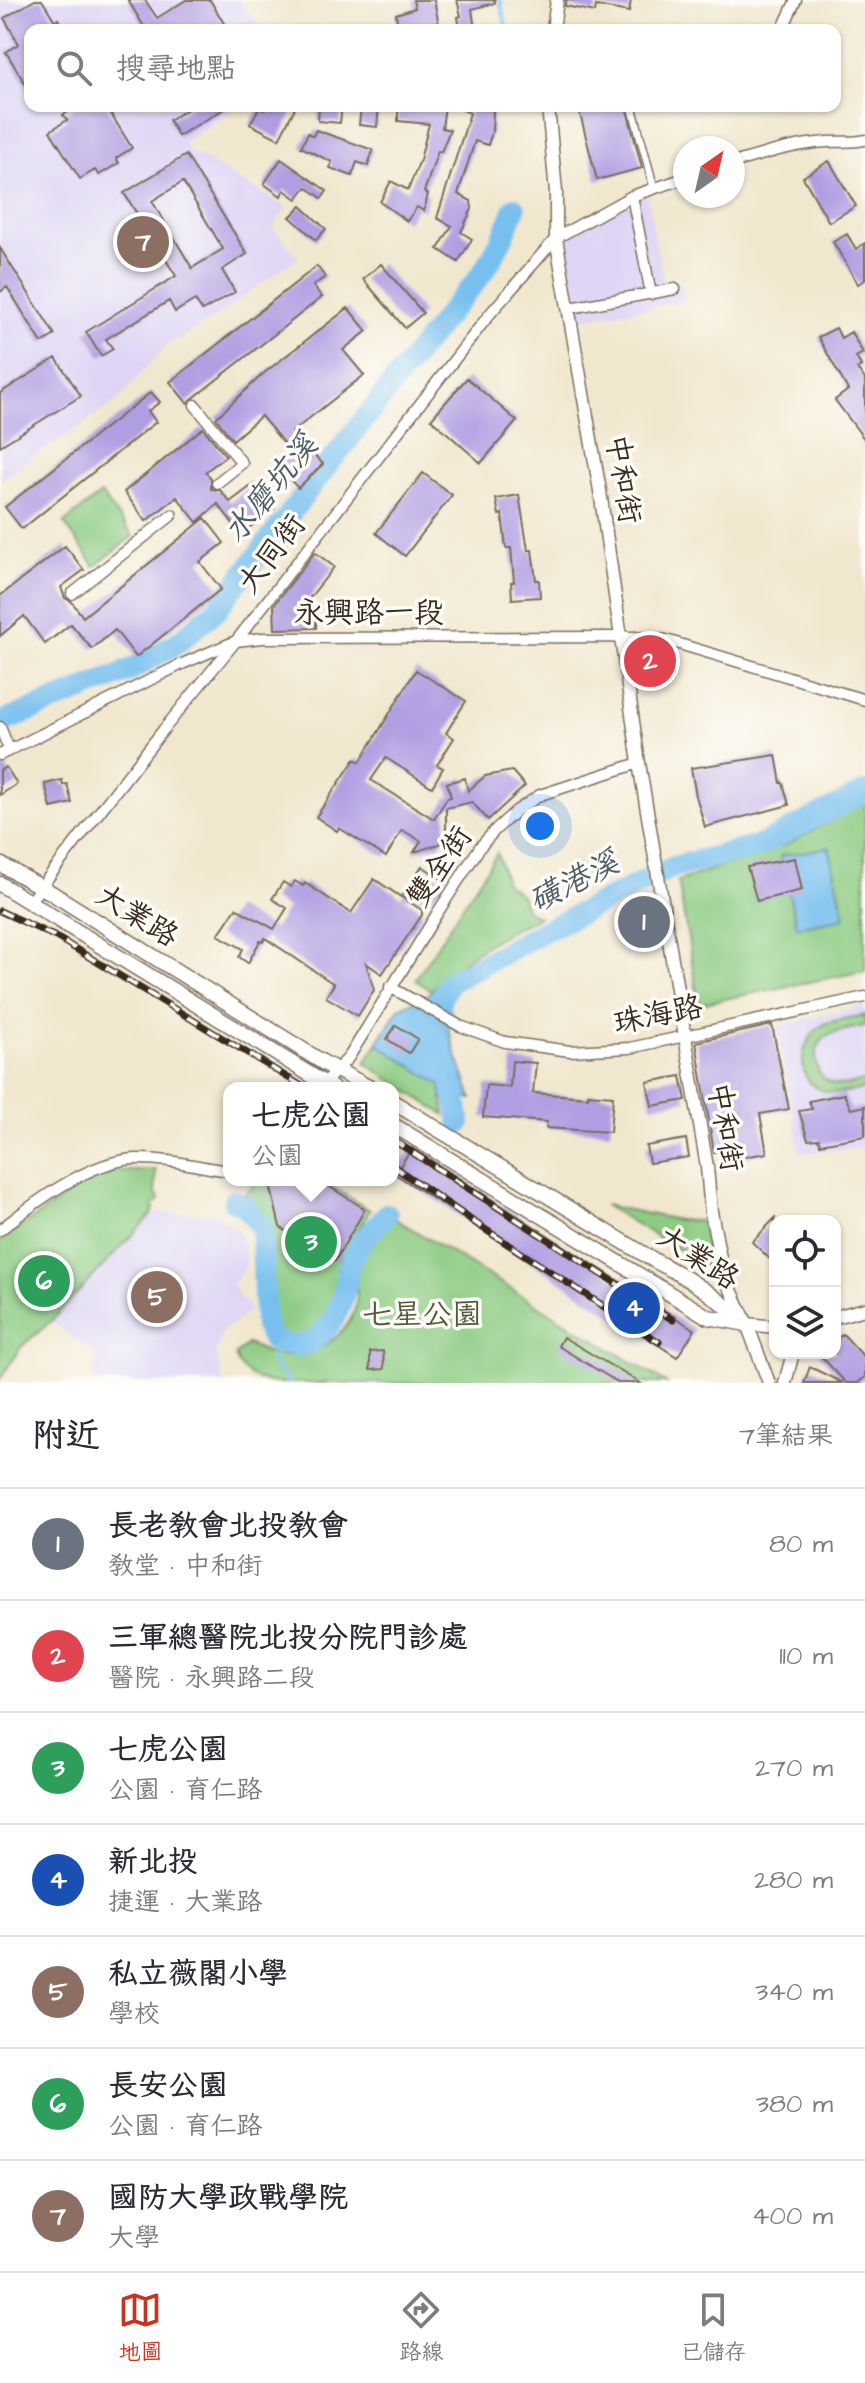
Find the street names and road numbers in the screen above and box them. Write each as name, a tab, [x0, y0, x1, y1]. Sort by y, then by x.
street label: 中和街	[595, 431, 651, 527]
street label: 大同街	[228, 505, 316, 603]
street label: 永興路一段	[294, 592, 444, 634]
street label: 雙全街	[397, 818, 483, 916]
street label: 大業路	[88, 874, 186, 958]
street label: 珠海路	[610, 986, 706, 1044]
street label: 中和街	[697, 1079, 753, 1175]
street label: 大業路	[649, 1216, 747, 1300]

